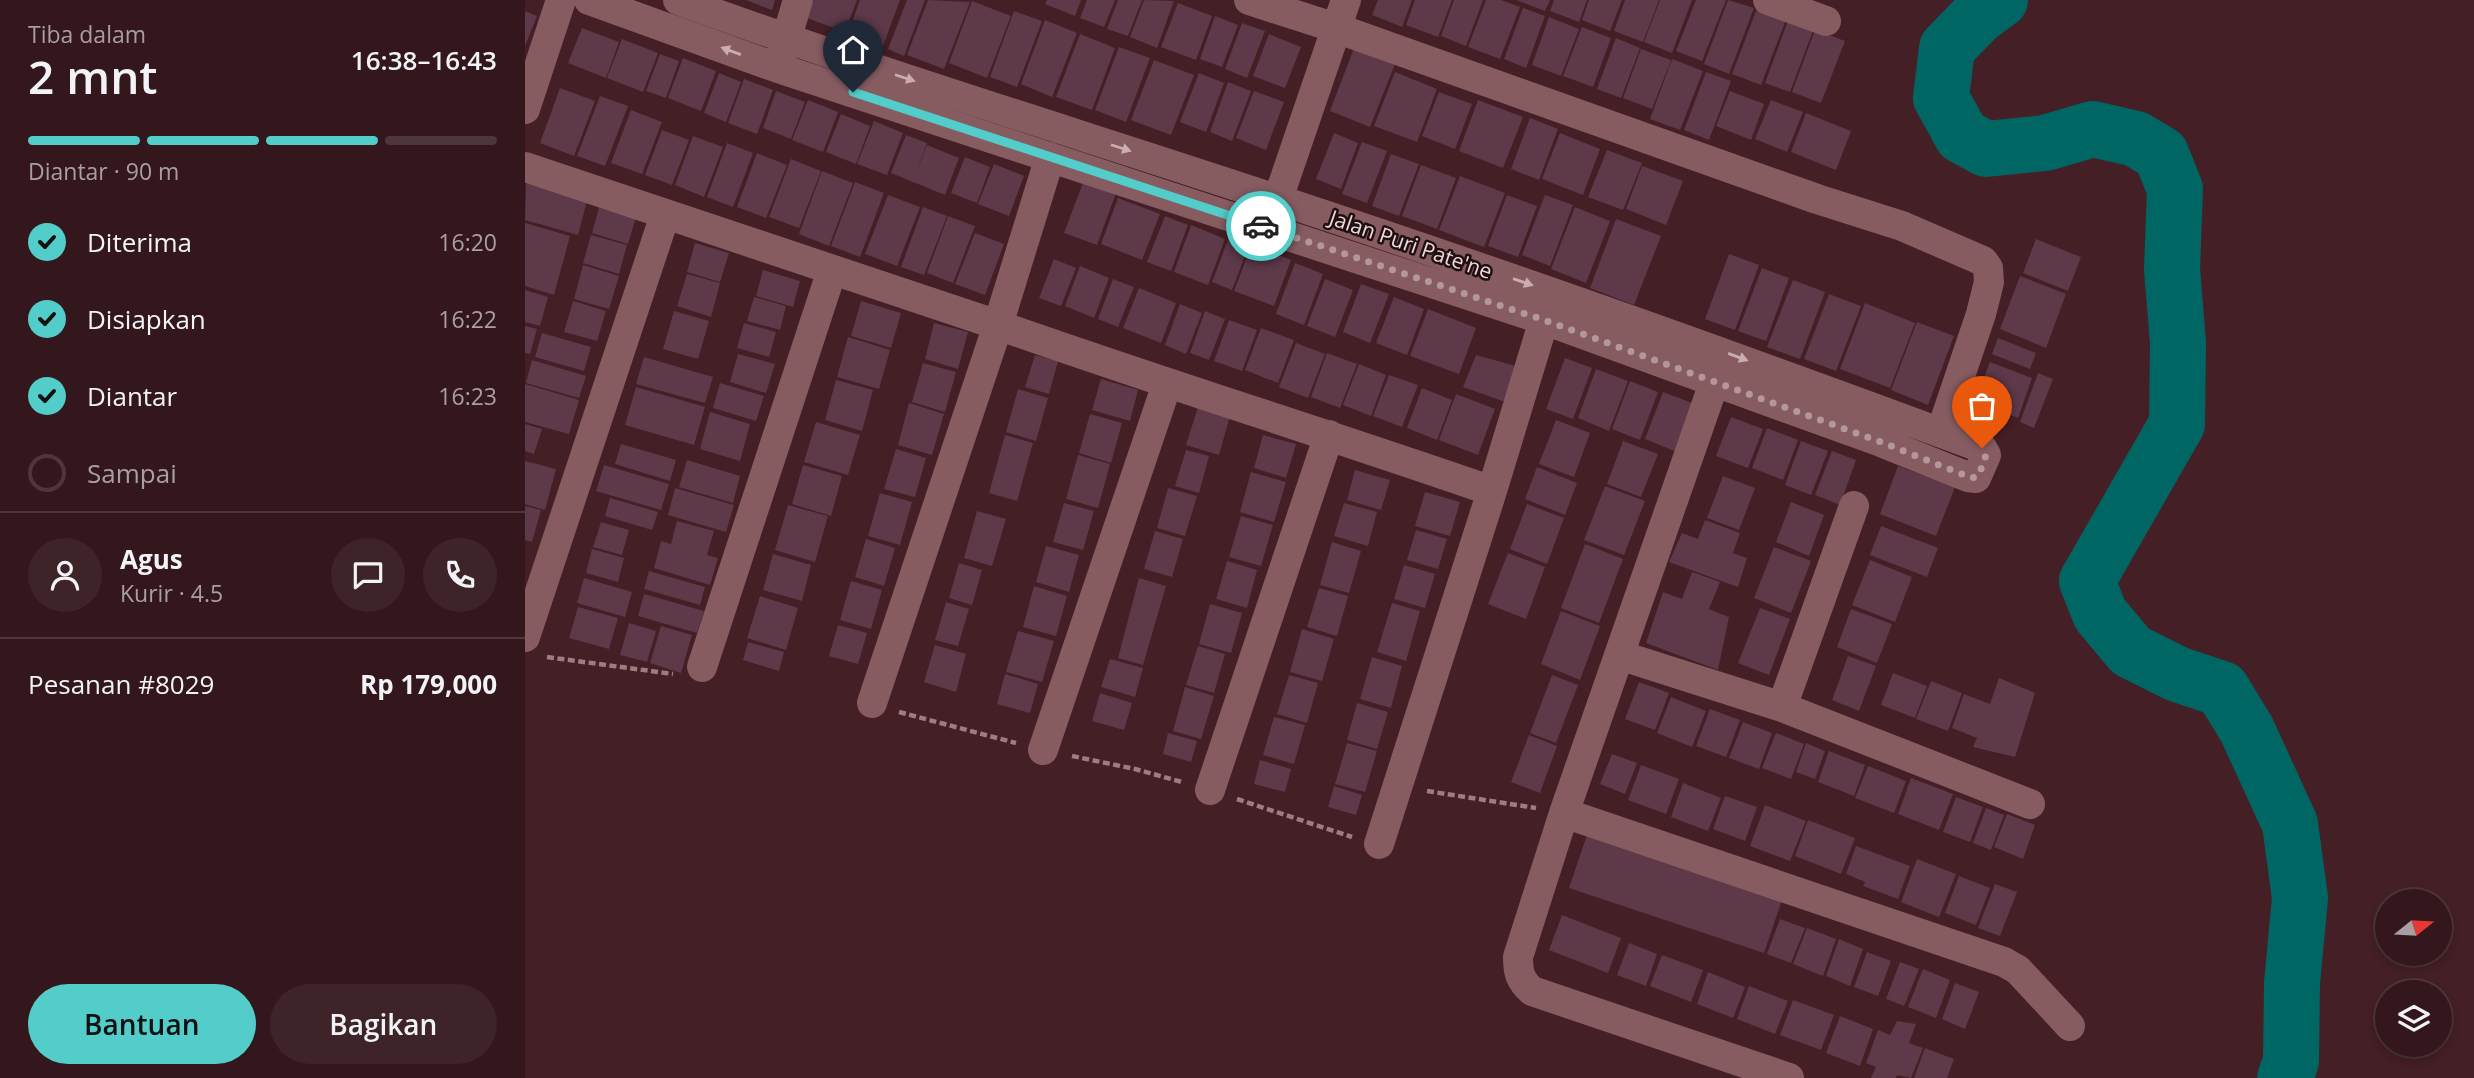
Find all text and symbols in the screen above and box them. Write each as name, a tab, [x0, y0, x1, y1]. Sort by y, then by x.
text: Tiba dalam	[28, 18, 146, 50]
pin	[823, 20, 883, 92]
icon: home	[834, 31, 872, 69]
text: 16:38–16:43	[351, 42, 497, 78]
text: 2 mnt	[28, 45, 158, 107]
one-way arrow	[721, 45, 742, 56]
one-way arrow	[894, 73, 915, 84]
one-way arrow	[1111, 144, 1132, 154]
text: Diantar · 90 m	[28, 155, 179, 187]
courier	[1226, 191, 1296, 261]
street label: Jalan Puri Pate'ne	[1324, 202, 1496, 285]
icon: car	[1242, 207, 1280, 245]
icon: check	[28, 223, 66, 261]
text: Diterima	[87, 224, 192, 260]
text: 16:20	[438, 226, 497, 258]
one-way arrow	[1513, 277, 1534, 288]
icon: check	[28, 300, 66, 338]
text: Disiapkan	[87, 301, 206, 337]
text: 16:22	[438, 303, 497, 335]
one-way arrow	[1727, 352, 1748, 363]
pin	[1952, 376, 2012, 448]
icon: check	[28, 377, 66, 415]
text: Diantar	[87, 378, 177, 414]
text: 16:23	[438, 380, 497, 412]
icon: bag	[1963, 387, 2001, 425]
text: Sampai	[87, 455, 177, 491]
button: person	[28, 538, 102, 612]
button: chat	[331, 538, 405, 612]
button: phone	[423, 538, 497, 612]
text: Agus	[120, 541, 183, 577]
text: Kurir · 4.5	[120, 577, 223, 609]
text: Pesanan #8029	[28, 666, 214, 702]
text: Rp 179,000	[360, 666, 497, 702]
north arrow	[2375, 889, 2452, 966]
map controls	[2375, 889, 2452, 1057]
button: layers	[2375, 980, 2452, 1057]
button: Bantuan	[28, 984, 256, 1064]
button: Bagikan	[270, 984, 497, 1064]

